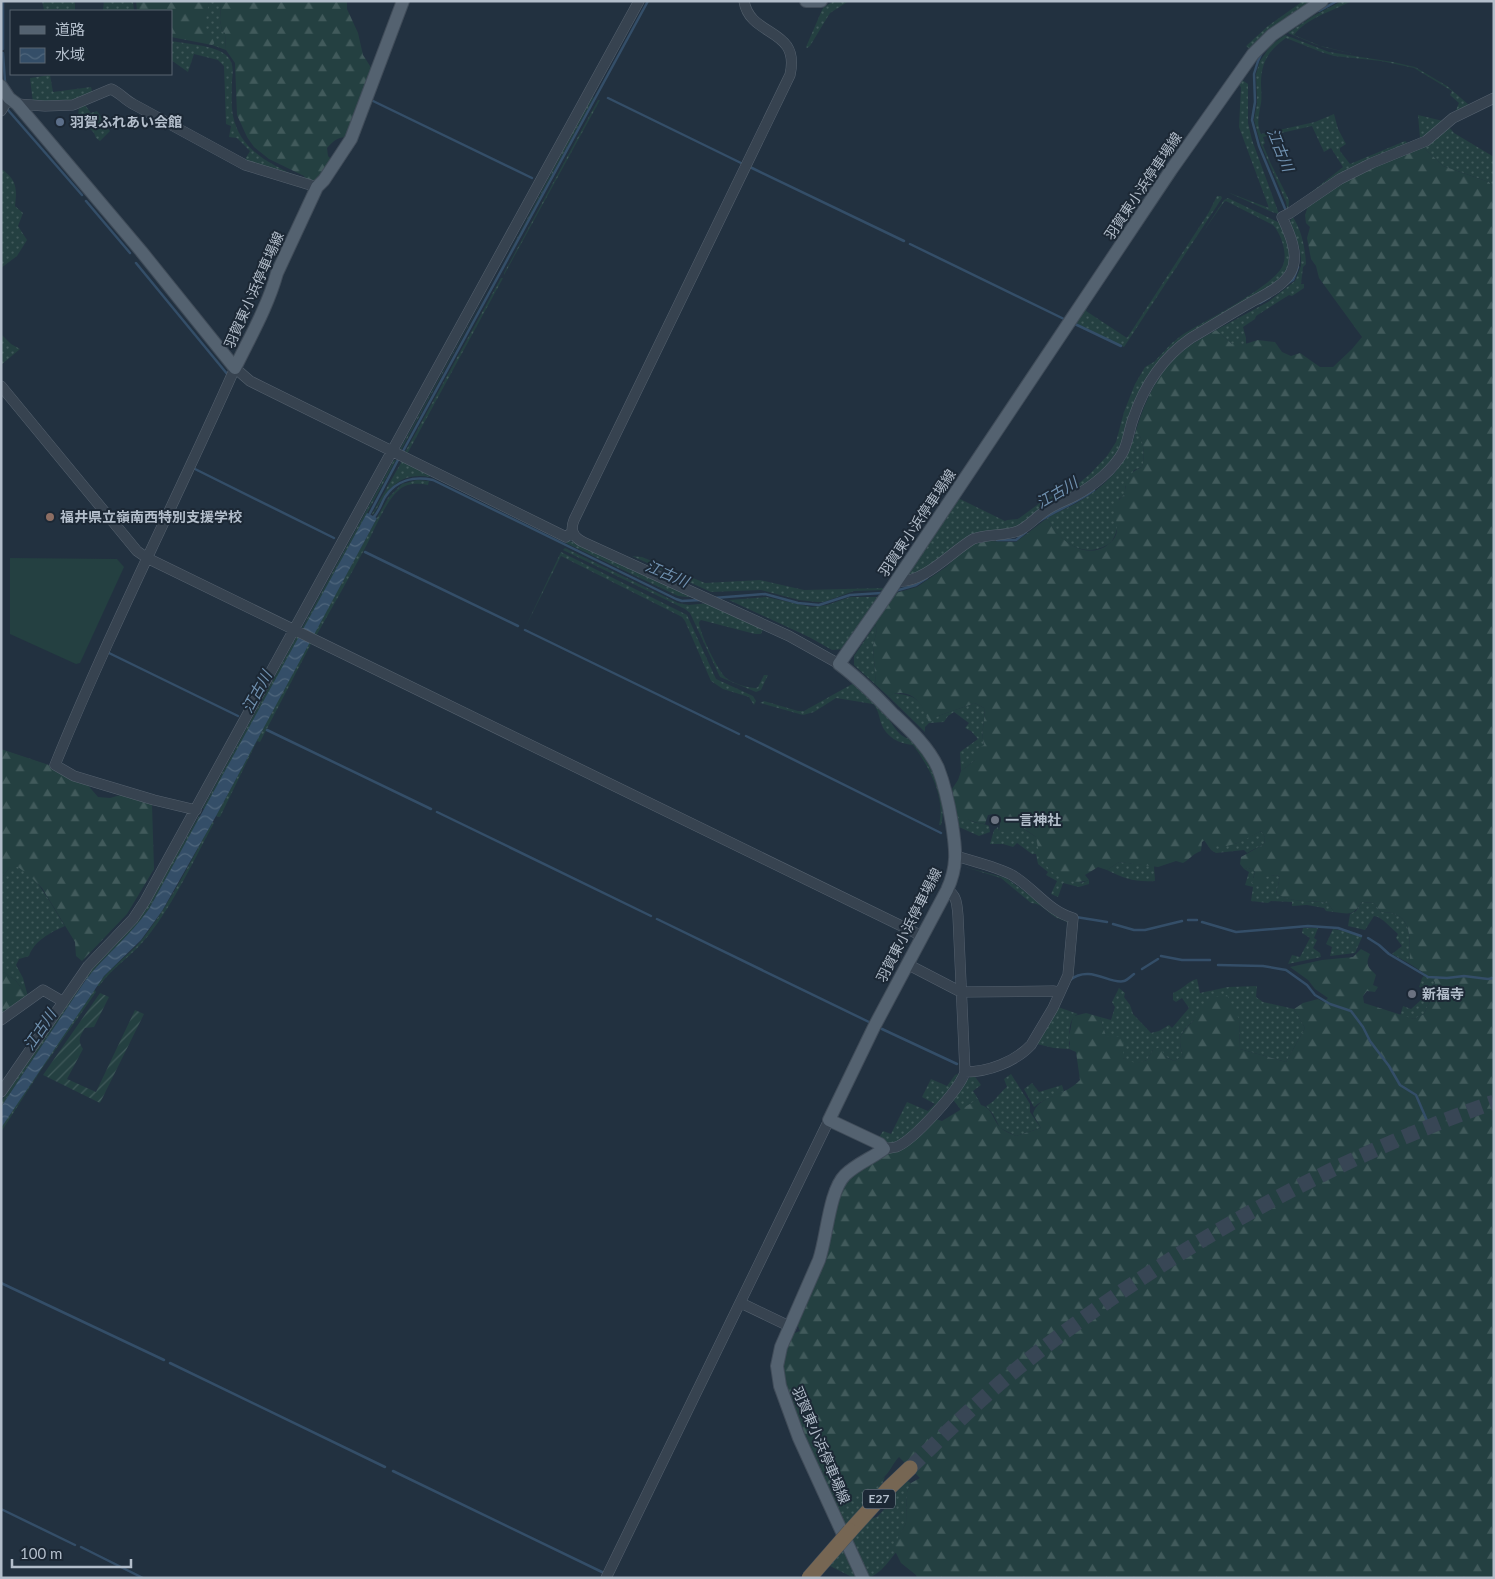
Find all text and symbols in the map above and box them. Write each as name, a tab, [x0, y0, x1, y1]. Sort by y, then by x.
legend	[10, 10, 172, 75]
text: 道路	[55, 20, 85, 38]
text: 水域	[55, 45, 85, 63]
place label: 羽賀ふれあい会館	[70, 113, 182, 130]
marker: 羽賀ふれあい会館	[54, 116, 66, 128]
water label: 江古川	[1264, 125, 1298, 176]
street label: 羽賀東小浜停車場線	[1100, 129, 1185, 243]
street label: 羽賀東小浜停車場線	[220, 229, 287, 351]
street label: 羽賀東小浜停車場線	[874, 466, 959, 580]
water label: 江古川	[1033, 472, 1082, 511]
place label: 福井県立嶺南西特別支援学校	[60, 508, 242, 525]
marker: 福井県立嶺南西特別支援学校	[44, 511, 56, 523]
water label: 江古川	[643, 556, 693, 591]
water label: 江古川	[237, 666, 276, 716]
place label: 一言神社	[1005, 811, 1061, 828]
marker: 一言神社	[989, 814, 1001, 826]
street label: 羽賀東小浜停車場線	[872, 865, 945, 985]
place label: 新福寺	[1422, 985, 1464, 1002]
marker: 新福寺	[1406, 988, 1418, 1000]
water label: 江古川	[19, 1004, 60, 1053]
street label: 羽賀東小浜停車場線	[789, 1383, 854, 1506]
road number: E27	[863, 1490, 895, 1508]
scale bar	[12, 1536, 131, 1568]
text: 100 m	[20, 1544, 62, 1562]

